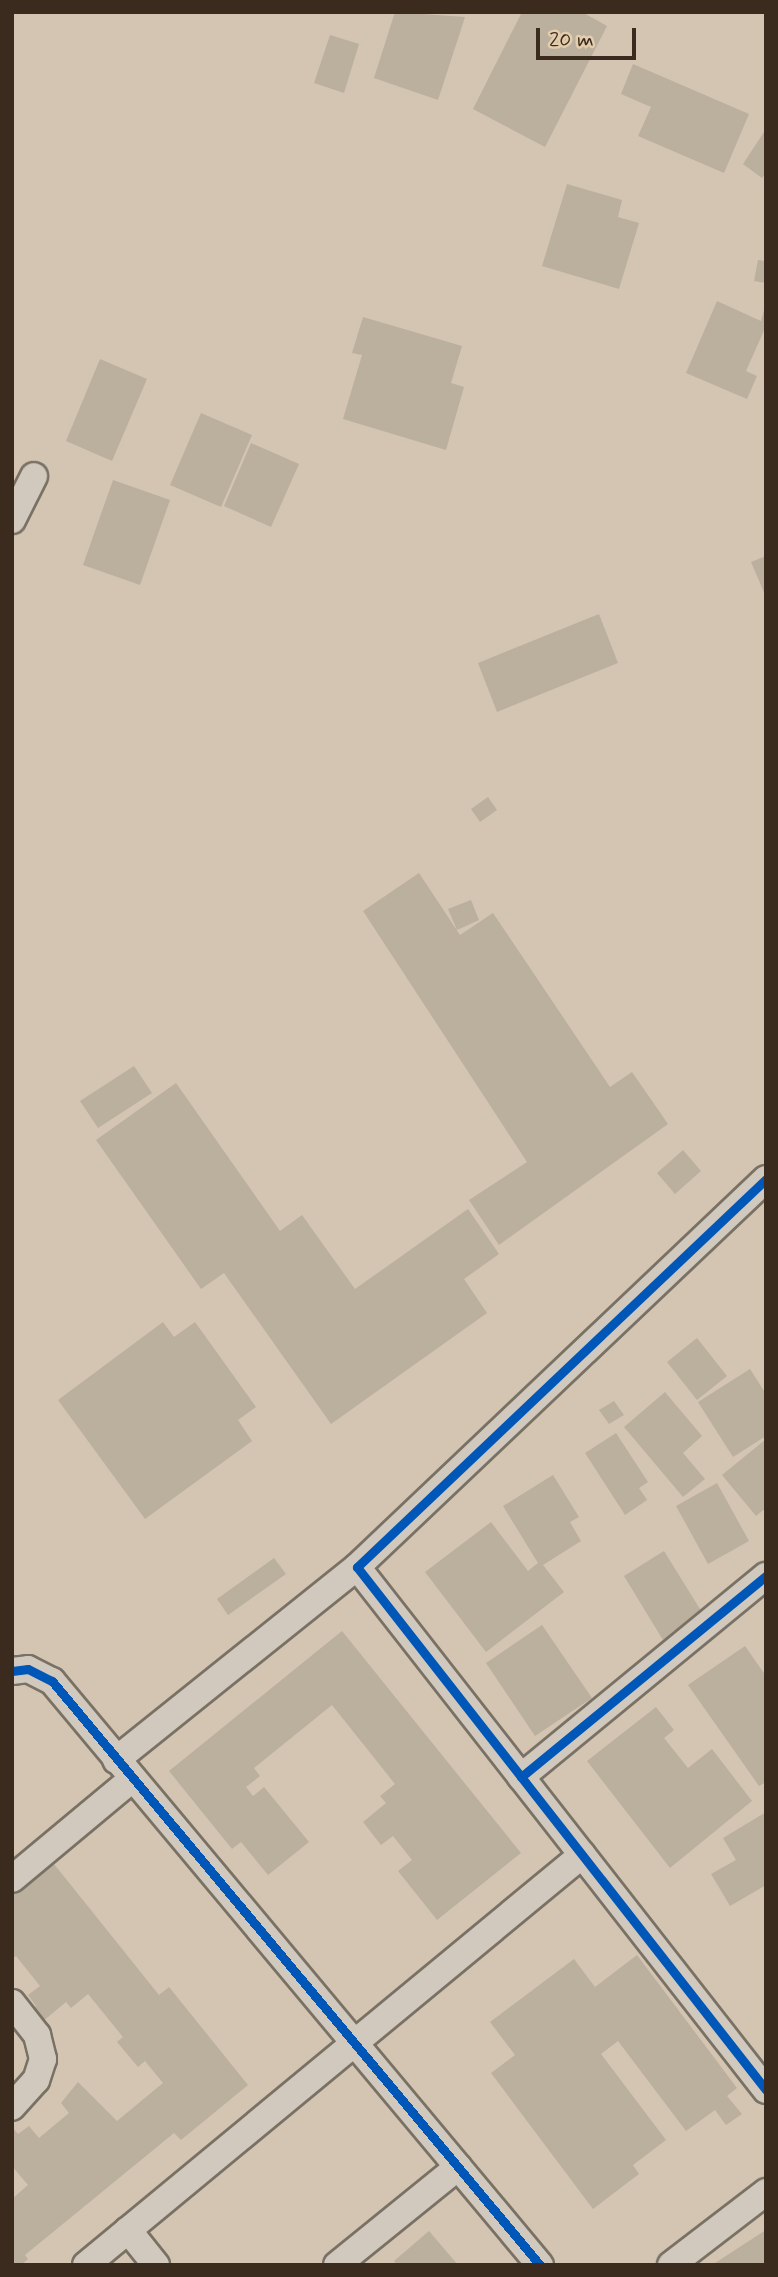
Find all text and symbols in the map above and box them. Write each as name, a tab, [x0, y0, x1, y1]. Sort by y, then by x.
scale bar	[540, 14, 640, 58]
text: 20 m	[549, 26, 594, 54]

